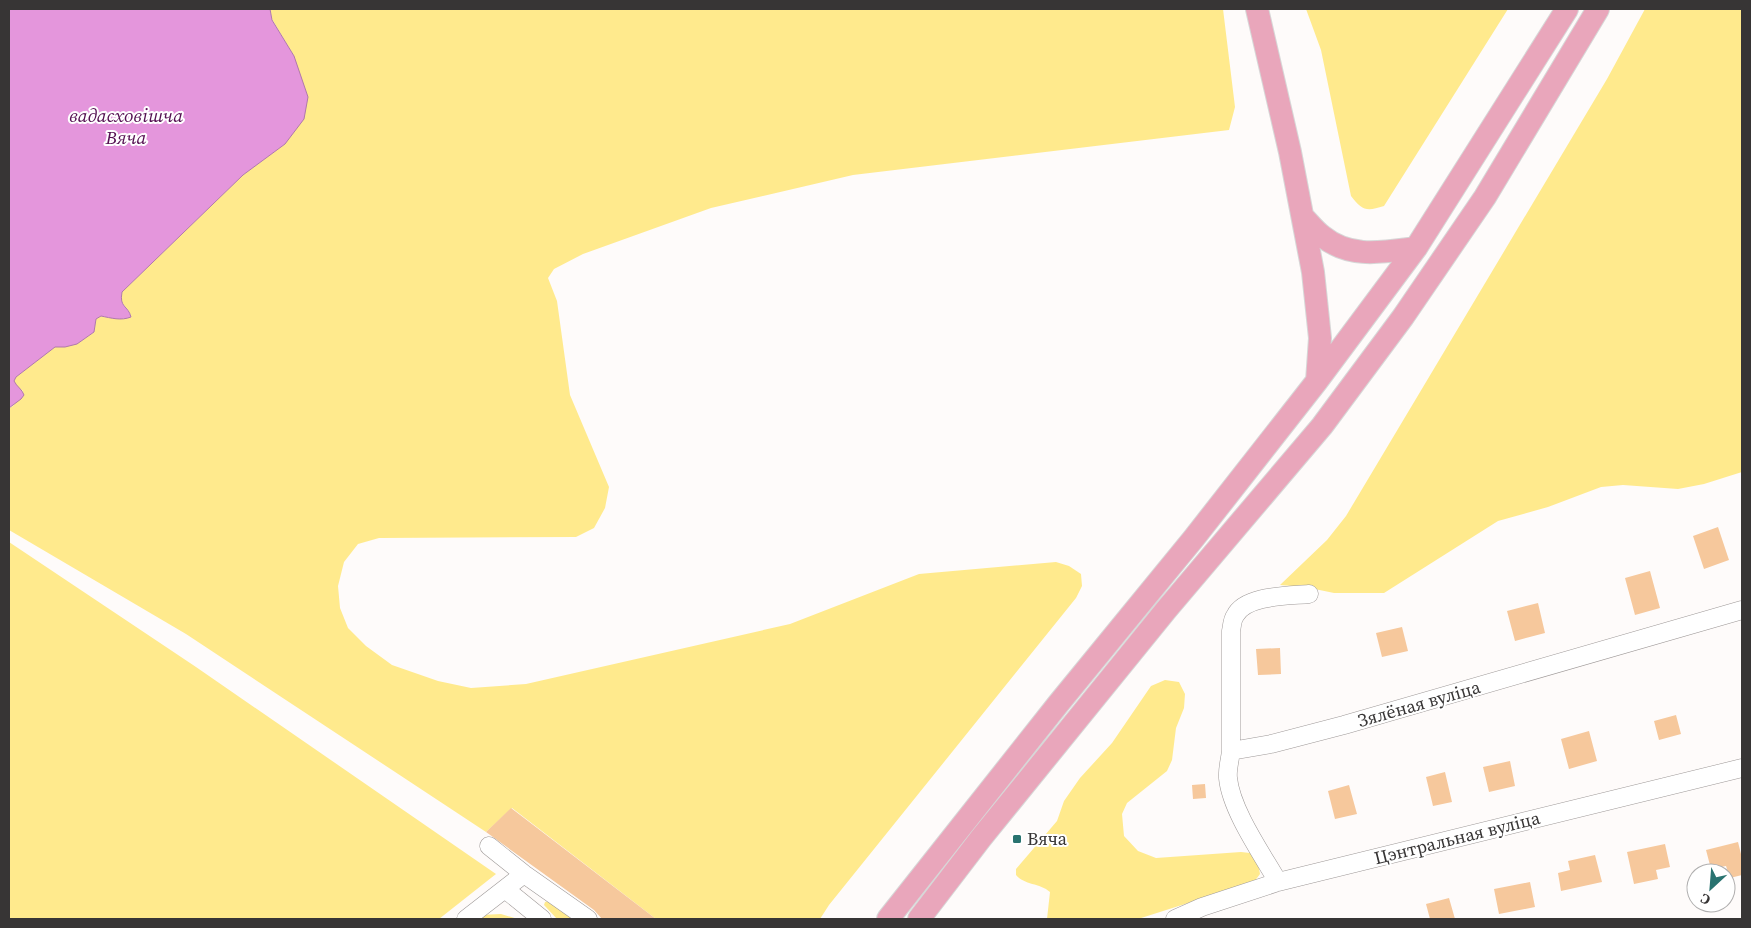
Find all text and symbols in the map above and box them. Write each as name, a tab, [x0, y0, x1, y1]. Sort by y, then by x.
water label: вадасховішча Вяча	[69, 102, 183, 150]
street label: Зялёная вуліца	[1355, 674, 1484, 733]
street label: Цэнтральная вуліца	[1371, 805, 1543, 870]
place label: Вяча	[1027, 826, 1068, 851]
marker: Вяча	[1011, 833, 1023, 845]
north arrow	[1686, 863, 1736, 913]
text: С	[1697, 889, 1714, 911]

